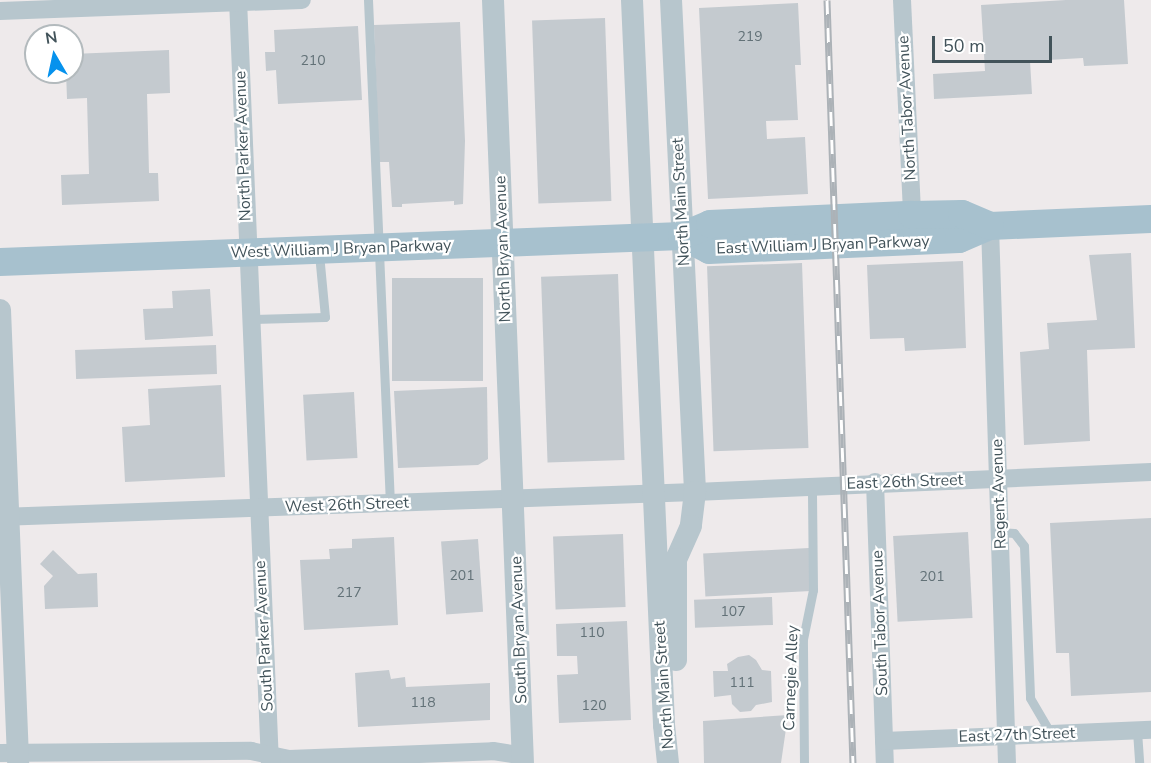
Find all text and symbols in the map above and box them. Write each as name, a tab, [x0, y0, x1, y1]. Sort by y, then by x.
north arrow	[24, 24, 84, 84]
scale bar	[935, 24, 1055, 62]
text: N	[44, 26, 59, 50]
house number: 219	[737, 29, 763, 45]
text: 50 m	[943, 34, 985, 58]
street label: North Tabor Avenue	[894, 35, 920, 181]
house number: 210	[300, 53, 326, 69]
street label: North Parker Avenue	[231, 71, 255, 221]
street label: North Main Street	[668, 137, 694, 267]
street label: North Bryan Avenue	[491, 175, 515, 323]
street label: East William J Bryan Parkway	[716, 232, 930, 258]
street label: West William J Bryan Parkway	[230, 236, 452, 262]
street label: Regent Avenue	[987, 439, 1011, 549]
street label: East 26th Street	[846, 470, 964, 494]
street label: West 26th Street	[285, 493, 409, 517]
street label: South Tabor Avenue	[868, 550, 892, 696]
street label: South Bryan Avenue	[507, 556, 531, 704]
street label: South Parker Avenue	[250, 560, 278, 712]
house number: 201	[449, 568, 475, 584]
house number: 201	[919, 569, 945, 585]
house number: 217	[336, 585, 362, 601]
house number: 107	[720, 604, 746, 620]
street label: North Main Street	[650, 620, 678, 750]
house number: 110	[579, 625, 605, 641]
street label: Carnegie Alley	[780, 625, 802, 731]
house number: 111	[729, 675, 755, 691]
house number: 118	[410, 695, 436, 711]
house number: 120	[581, 698, 607, 714]
street label: East 27th Street	[958, 723, 1076, 747]

